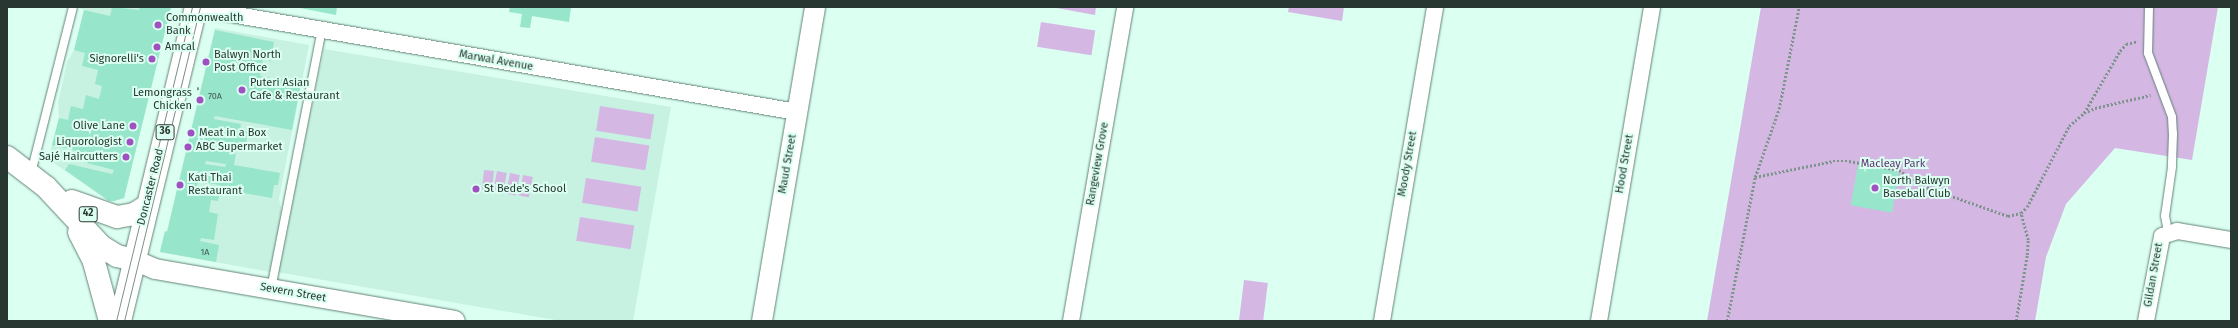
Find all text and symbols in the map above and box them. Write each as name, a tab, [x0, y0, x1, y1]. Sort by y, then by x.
place label: Commonwealth Bank	[166, 12, 243, 38]
marker: Commonwealth Bank	[153, 20, 163, 30]
place label: Amcal	[165, 40, 195, 54]
marker: Amcal	[152, 42, 162, 52]
street label: Marwal Avenue	[458, 48, 534, 74]
place label: Balwyn North Post Office	[214, 49, 281, 75]
place label: Signorelli's	[89, 52, 144, 66]
marker: Signorelli's	[147, 54, 157, 64]
marker: Balwyn North Post Office	[201, 57, 211, 67]
place label: Puteri Asian Cafe & Restaurant	[250, 77, 340, 103]
marker: Puteri Asian Cafe & Restaurant	[237, 85, 247, 95]
place label: Lemongrass Chicken	[133, 87, 192, 113]
house number: 70A	[208, 91, 222, 101]
marker: Lemongrass Chicken	[195, 95, 205, 105]
place label: Olive Lane	[73, 119, 125, 133]
marker: Olive Lane	[128, 121, 138, 131]
street label: Rangeview Grove	[1084, 121, 1112, 207]
road number: 36	[155, 124, 175, 140]
place label: Meat in a Box	[199, 126, 266, 140]
marker: Meat in a Box	[186, 128, 196, 138]
street label: Moody Street	[1396, 130, 1420, 198]
street label: Maud Street	[776, 133, 800, 195]
street label: Hood Street	[1613, 133, 1637, 195]
place label: Liquorologist	[56, 135, 122, 149]
marker: Liquorologist	[125, 137, 135, 147]
place label: ABC Supermarket	[196, 140, 282, 154]
marker: ABC Supermarket	[183, 142, 193, 152]
street label: Doncaster Road	[135, 147, 167, 227]
place label: Sajé Haircutters	[39, 150, 118, 164]
marker: Sajé Haircutters	[121, 152, 131, 162]
park label: Macleay Park	[1861, 157, 1925, 171]
place label: Kati Thai Restaurant	[188, 172, 242, 198]
place label: North Balwyn Baseball Club	[1883, 175, 1951, 201]
marker: Kati Thai Restaurant	[175, 180, 185, 190]
place label: St Bede's School	[484, 182, 566, 196]
marker: North Balwyn Baseball Club	[1870, 183, 1880, 193]
marker: St Bede's School	[471, 184, 481, 194]
road number: 42	[78, 206, 98, 222]
street label: Gildan Street	[2142, 242, 2166, 308]
house number: 1A	[200, 247, 210, 257]
street label: Severn Street	[259, 281, 327, 305]

